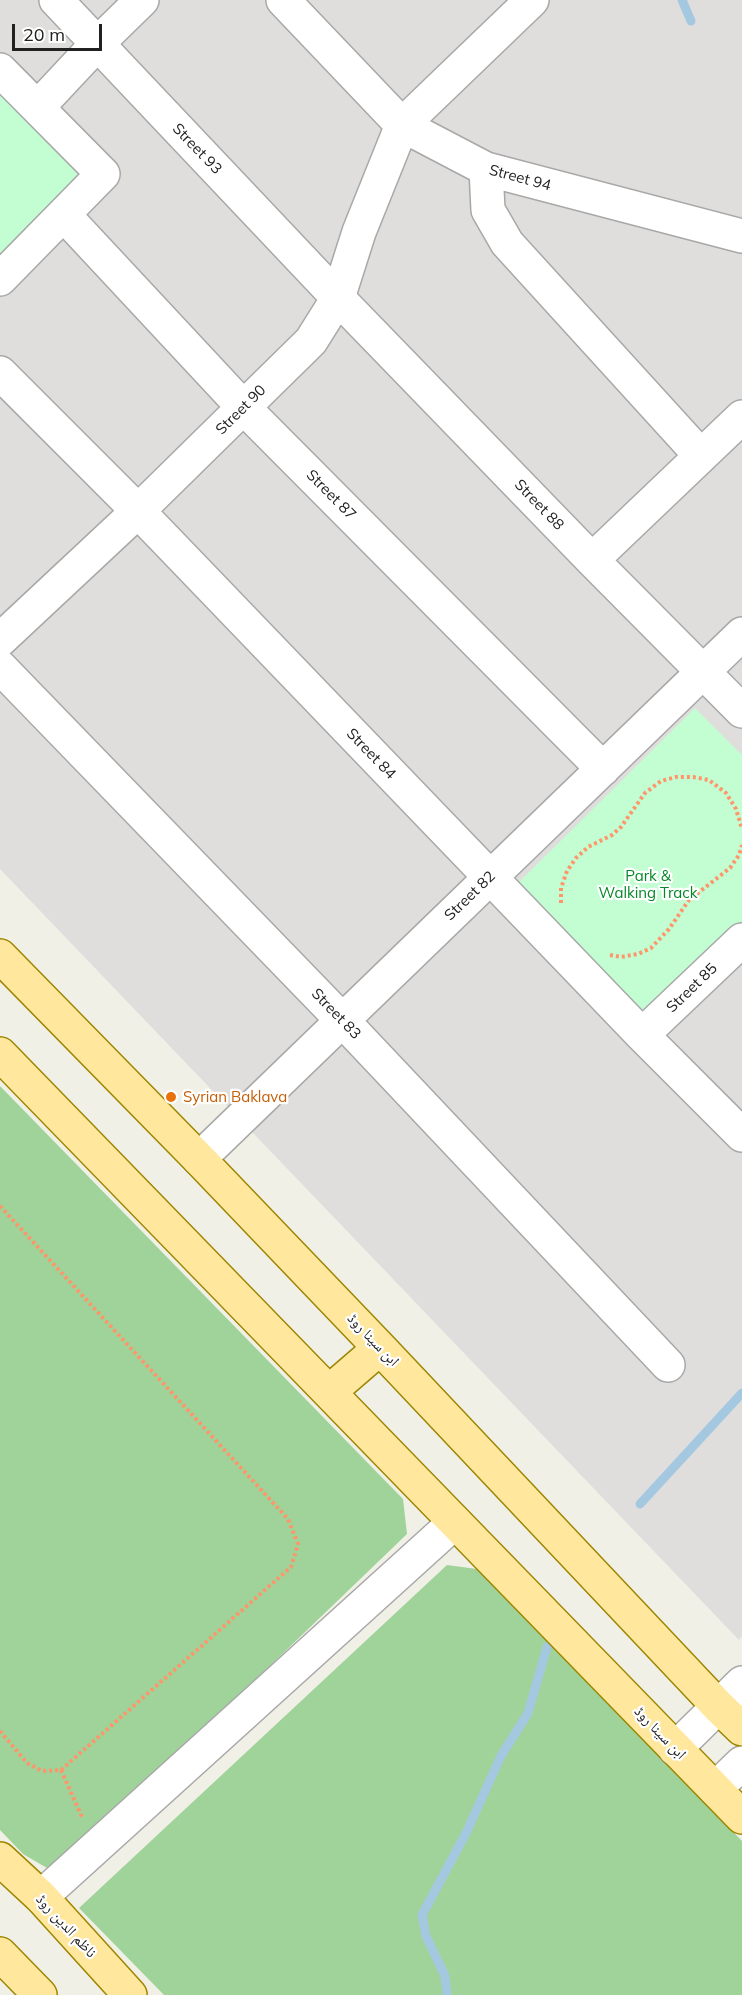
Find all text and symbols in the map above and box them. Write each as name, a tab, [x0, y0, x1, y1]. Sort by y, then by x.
scale bar	[15, 12, 105, 50]
text: 20 m	[23, 23, 65, 46]
street label: Street 93	[169, 120, 225, 178]
street label: Street 94	[487, 161, 553, 195]
street label: Street 90	[212, 381, 270, 439]
street label: Street 87	[302, 466, 360, 524]
street label: Street 88	[511, 476, 567, 534]
street label: Street 84	[343, 725, 399, 783]
park label: Park & Walking Track	[599, 867, 697, 902]
street label: Street 82	[441, 868, 499, 924]
street label: Street 85	[663, 960, 721, 1016]
street label: Street 83	[308, 985, 364, 1043]
place label: Syrian Baklava	[183, 1088, 287, 1106]
marker: Syrian Baklava	[164, 1090, 178, 1104]
street label: ابن سینا روڈ	[343, 1310, 403, 1370]
street label: ابن سینا روڈ	[630, 1703, 690, 1763]
street label: ناظم الدین روڈ	[32, 1890, 100, 1962]

